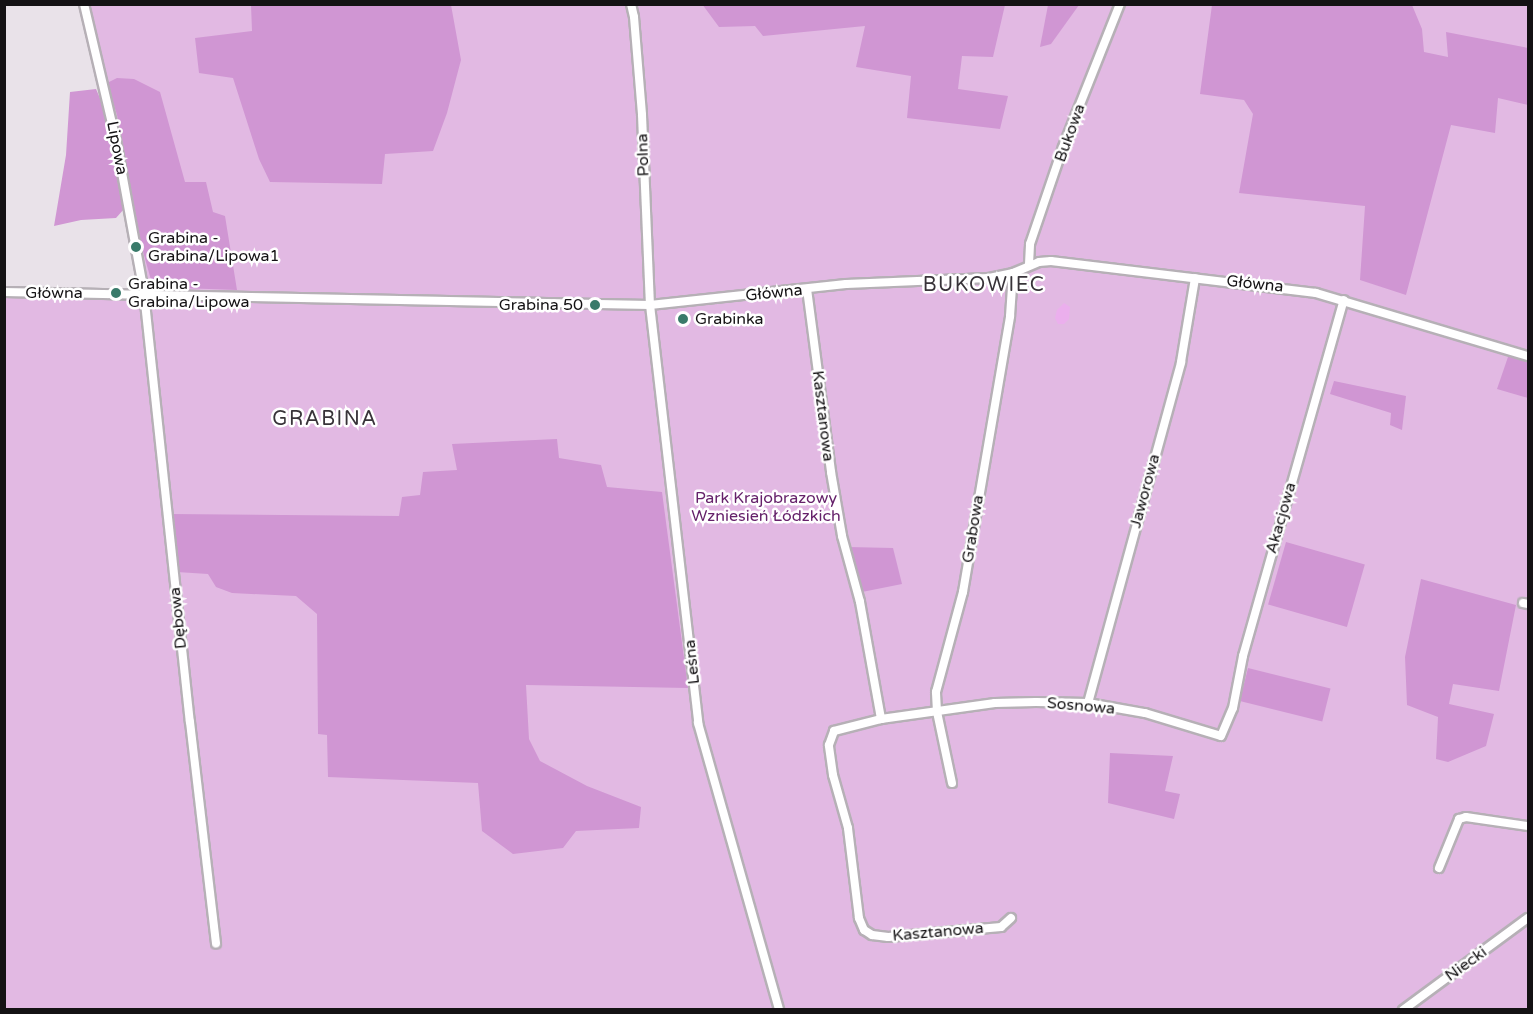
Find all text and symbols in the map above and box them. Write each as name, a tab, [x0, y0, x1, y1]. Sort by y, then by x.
street label: Bukowa	[1051, 101, 1089, 165]
street label: Lipowa	[102, 119, 132, 177]
street label: Polna	[633, 133, 653, 177]
place label: Grabina - Grabina/Lipowa1	[148, 228, 280, 266]
marker: Grabina - Grabina/Lipowa1	[129, 240, 143, 254]
street label: Główna	[1226, 271, 1284, 297]
district label: BUKOWIEC	[923, 273, 1045, 297]
place label: Grabina - Grabina/Lipowa	[128, 274, 250, 312]
street label: Główna	[745, 280, 803, 306]
street label: Główna	[25, 283, 83, 303]
marker: Grabina - Grabina/Lipowa	[109, 286, 123, 300]
place label: Grabina 50	[499, 295, 583, 315]
marker: Grabina 50	[588, 298, 602, 312]
place label: Grabinka	[695, 309, 764, 329]
marker: Grabinka	[676, 312, 690, 326]
street label: Kasztanowa	[808, 369, 838, 463]
district label: GRABINA	[272, 407, 378, 431]
street label: Jaworowa	[1126, 452, 1164, 530]
street label: Akacjowa	[1262, 480, 1300, 556]
park label: Park Krajobrazowy Wzniesień Łódzkich	[691, 488, 841, 526]
street label: Grabowa	[958, 494, 988, 564]
street label: Dębowa	[165, 586, 191, 650]
street label: Leśna	[680, 639, 704, 685]
street label: Sosnowa	[1046, 693, 1116, 719]
street label: Kasztanowa	[892, 918, 984, 946]
street label: Niecki	[1441, 942, 1491, 986]

